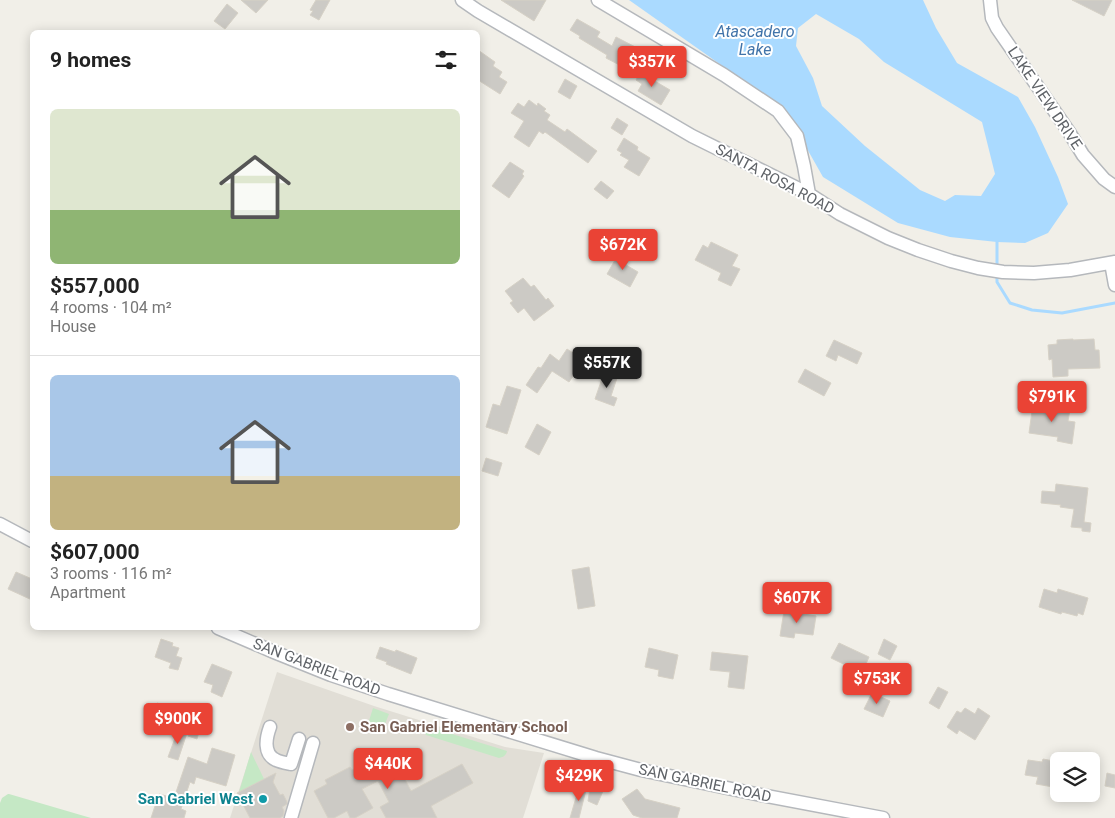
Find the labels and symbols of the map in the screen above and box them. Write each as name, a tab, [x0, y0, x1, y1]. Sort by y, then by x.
water label: Atascadero Lake	[714, 22, 795, 59]
street label: LAKE VIEW DRIVE	[1004, 43, 1086, 153]
pin: $357K	[617, 46, 687, 88]
street label: SANTA ROSA ROAD	[712, 140, 838, 218]
pin: $672K	[588, 228, 658, 271]
pin: $557K	[572, 346, 642, 389]
pin: $791K	[1017, 380, 1087, 423]
pin: $607K	[762, 582, 832, 624]
street label: SAN GABRIEL ROAD	[251, 634, 383, 700]
pin: $753K	[842, 662, 912, 705]
pin: $900K	[143, 702, 213, 745]
place label: San Gabriel Elementary School	[360, 718, 568, 736]
marker: San Gabriel Elementary School	[344, 721, 356, 733]
pin: $440K	[353, 748, 423, 790]
pin: $429K	[544, 760, 614, 802]
street label: SAN GABRIEL ROAD	[637, 760, 773, 806]
place label: San Gabriel West	[138, 790, 253, 808]
marker: San Gabriel West	[257, 793, 269, 805]

